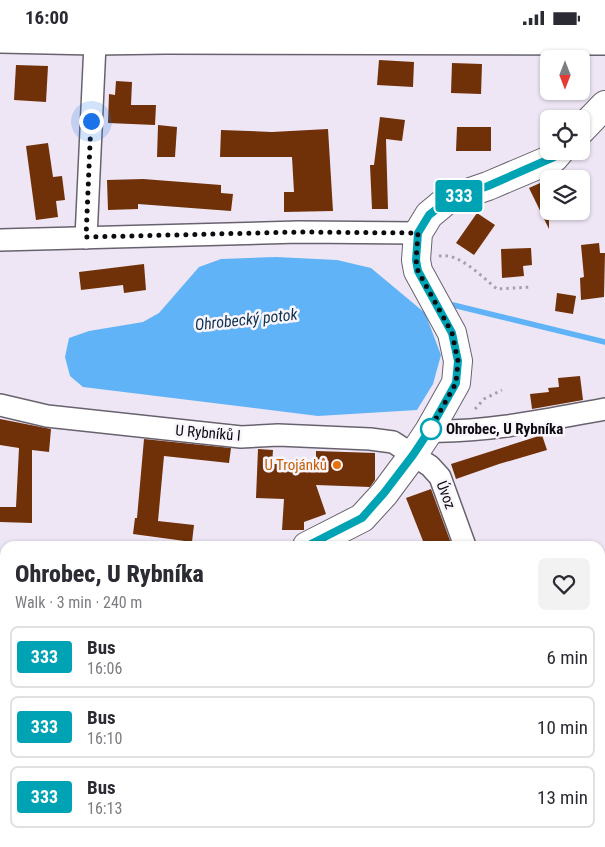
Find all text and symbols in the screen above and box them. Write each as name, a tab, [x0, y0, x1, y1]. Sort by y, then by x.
text: 16:00	[25, 6, 69, 29]
north arrow	[540, 50, 590, 100]
map controls	[540, 50, 590, 220]
your location	[79, 109, 104, 134]
button: locate	[540, 110, 590, 160]
button: layers	[540, 170, 590, 220]
line badge: 333	[430, 180, 488, 212]
text: 333	[445, 185, 473, 206]
water label: Ohrobecký potok	[194, 305, 299, 334]
marker: Ohrobec, U Rybníka	[420, 418, 442, 440]
place label: Ohrobec, U Rybníka	[446, 420, 563, 438]
street label: U Rybníků I	[175, 421, 241, 445]
place label: U Trojánků	[264, 456, 327, 474]
marker: U Trojánků	[331, 459, 343, 471]
street label: Úvoz	[432, 478, 460, 512]
button: heart	[538, 558, 590, 610]
text: Ohrobec, U Rybníka	[15, 560, 204, 588]
text: Walk · 3 min · 240 m	[15, 593, 142, 612]
text: Bus	[87, 636, 116, 659]
text: 333	[31, 646, 58, 667]
text: 6 min	[546, 646, 588, 669]
text: 16:06	[87, 659, 122, 678]
text: Bus	[87, 706, 116, 729]
text: 333	[31, 716, 58, 737]
text: 10 min	[537, 716, 588, 739]
text: 16:10	[87, 729, 122, 748]
text: Bus	[87, 776, 116, 799]
text: 333	[31, 786, 58, 807]
text: 13 min	[537, 786, 588, 809]
text: 16:13	[87, 799, 122, 818]

